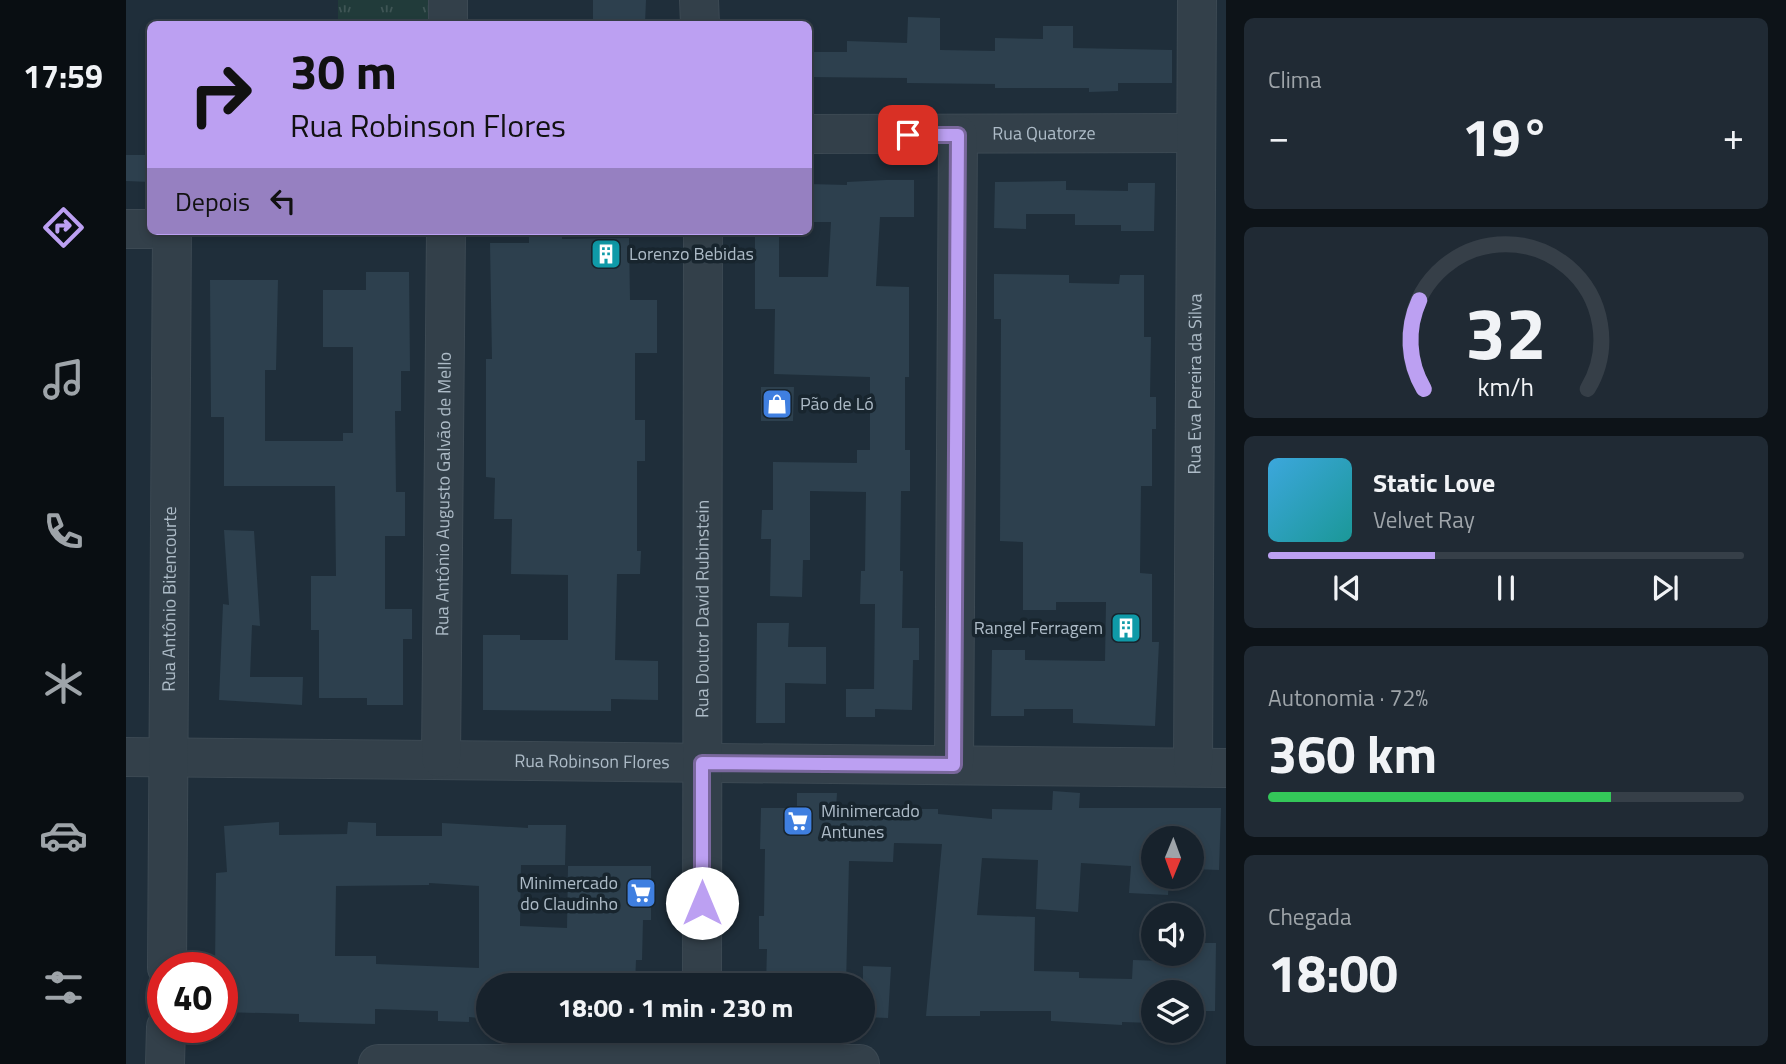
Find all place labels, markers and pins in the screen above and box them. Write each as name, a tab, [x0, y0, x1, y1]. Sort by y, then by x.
pin	[878, 105, 938, 165]
building icon: Lorenzo Bebidas	[589, 237, 623, 271]
place label: Lorenzo Bebidas	[629, 240, 754, 267]
shop icon: Pão de Ló	[760, 387, 794, 421]
place label: Pão de Ló	[800, 390, 874, 417]
building icon: Rangel Ferragem	[1109, 611, 1143, 645]
place label: Rangel Ferragem	[974, 614, 1103, 641]
place label: Minimercado Antunes	[821, 797, 920, 845]
supermarket icon: Minimercado Antunes	[781, 804, 815, 838]
place label: Minimercado do Claudinho	[519, 869, 618, 917]
supermarket icon: Minimercado do Claudinho	[624, 876, 658, 910]

